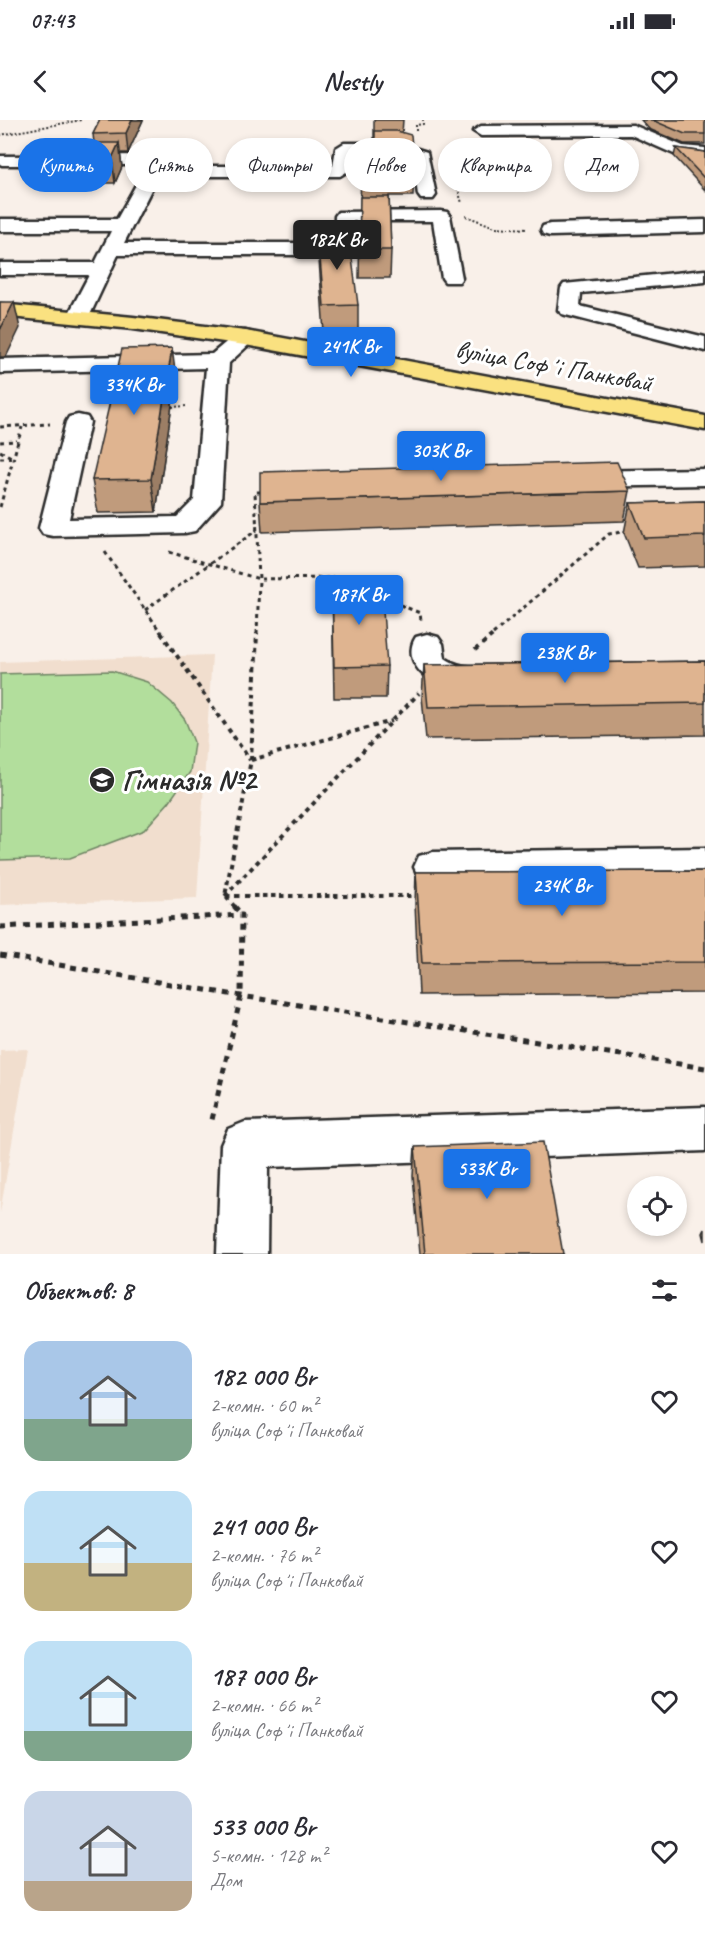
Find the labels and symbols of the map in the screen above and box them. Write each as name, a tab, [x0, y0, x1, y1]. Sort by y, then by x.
pin: 182K Br	[282, 220, 392, 271]
pin: 241K Br	[296, 327, 406, 378]
street label: вуліца Софʼі Панковай	[453, 332, 657, 400]
pin: 334K Br	[79, 365, 189, 416]
pin: 303K Br	[386, 431, 496, 482]
pin: 187K Br	[304, 575, 414, 626]
pin: 238K Br	[510, 633, 620, 684]
place label: Гімназія №2	[122, 761, 258, 799]
school or university icon: Гімназія №2	[87, 765, 117, 795]
pin: 234K Br	[507, 866, 617, 917]
pin: 533K Br	[432, 1149, 542, 1200]

